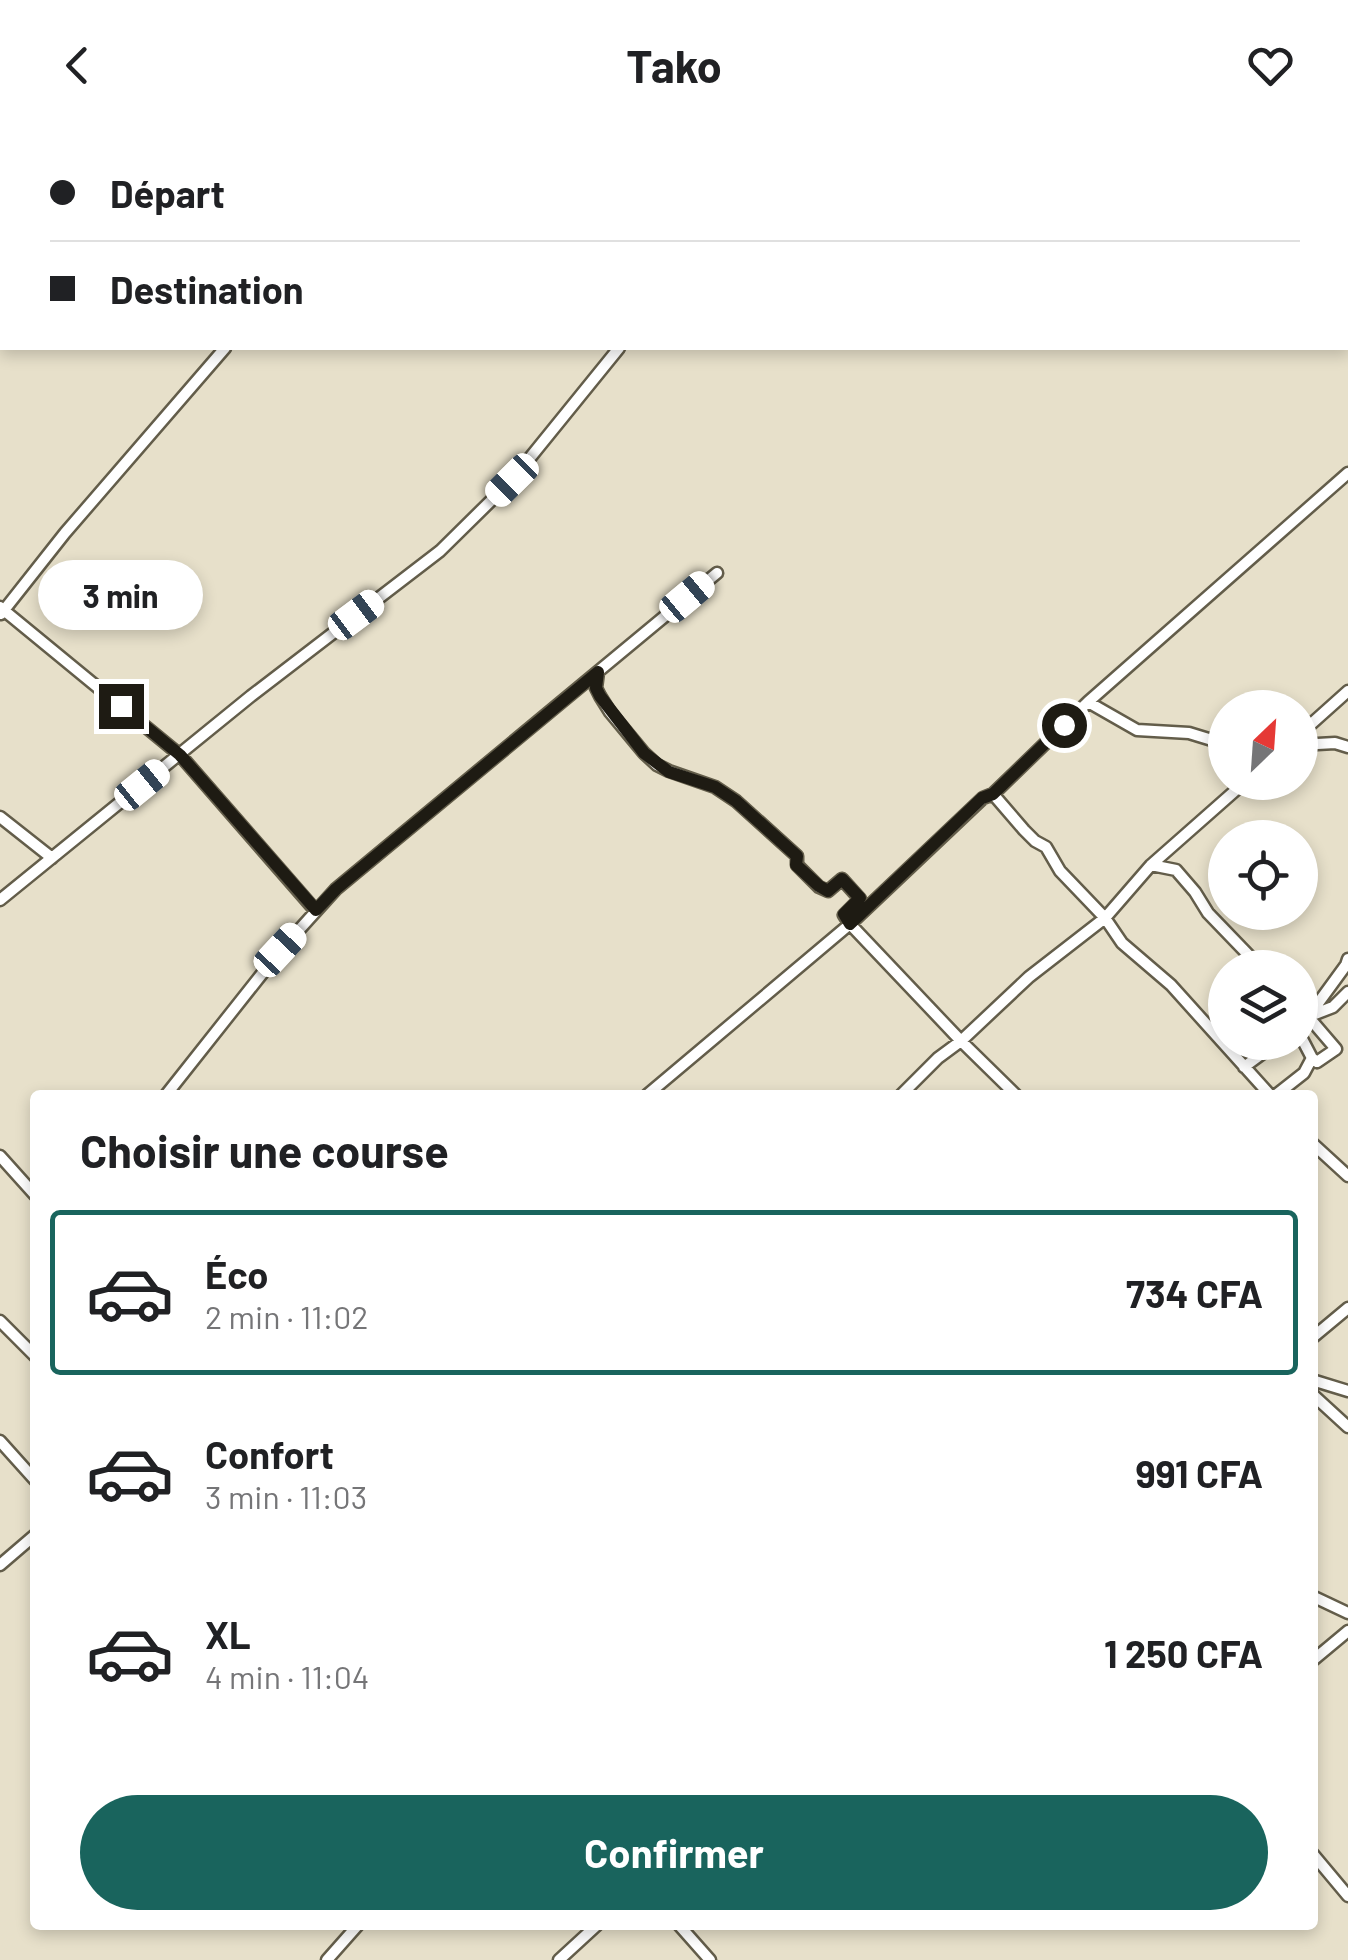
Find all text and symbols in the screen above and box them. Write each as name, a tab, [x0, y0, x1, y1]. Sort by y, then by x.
icon: back	[50, 38, 105, 93]
text: Tako	[626, 38, 722, 92]
icon: heart	[1243, 38, 1298, 93]
text: Départ	[110, 170, 225, 216]
text: Destination	[110, 266, 304, 312]
car	[480, 448, 544, 512]
callout: 3 min	[38, 561, 204, 631]
car	[654, 566, 720, 628]
text: 3 min	[82, 576, 159, 614]
car	[323, 585, 389, 645]
route end	[99, 684, 144, 729]
north arrow	[1208, 690, 1318, 800]
map controls	[1208, 690, 1318, 1060]
route start	[1042, 703, 1087, 748]
car	[109, 754, 175, 816]
button: locate	[1208, 820, 1318, 930]
car	[249, 918, 311, 982]
button: layers	[1208, 950, 1318, 1060]
text: Choisir une course	[80, 1123, 449, 1177]
icon: car	[85, 1248, 175, 1338]
text: Éco	[205, 1251, 269, 1297]
text: 734 CFA	[1126, 1270, 1263, 1316]
text: 2 min · 11:02	[205, 1297, 369, 1335]
icon: car	[85, 1428, 175, 1518]
text: Confort	[205, 1431, 334, 1477]
text: 991 CFA	[1135, 1450, 1263, 1496]
text: 3 min · 11:03	[205, 1477, 367, 1515]
icon: car	[85, 1608, 175, 1698]
text: XL	[205, 1611, 251, 1657]
text: 1 250 CFA	[1104, 1630, 1263, 1676]
text: 4 min · 11:04	[205, 1657, 369, 1695]
button: Confirmer	[80, 1795, 1268, 1910]

